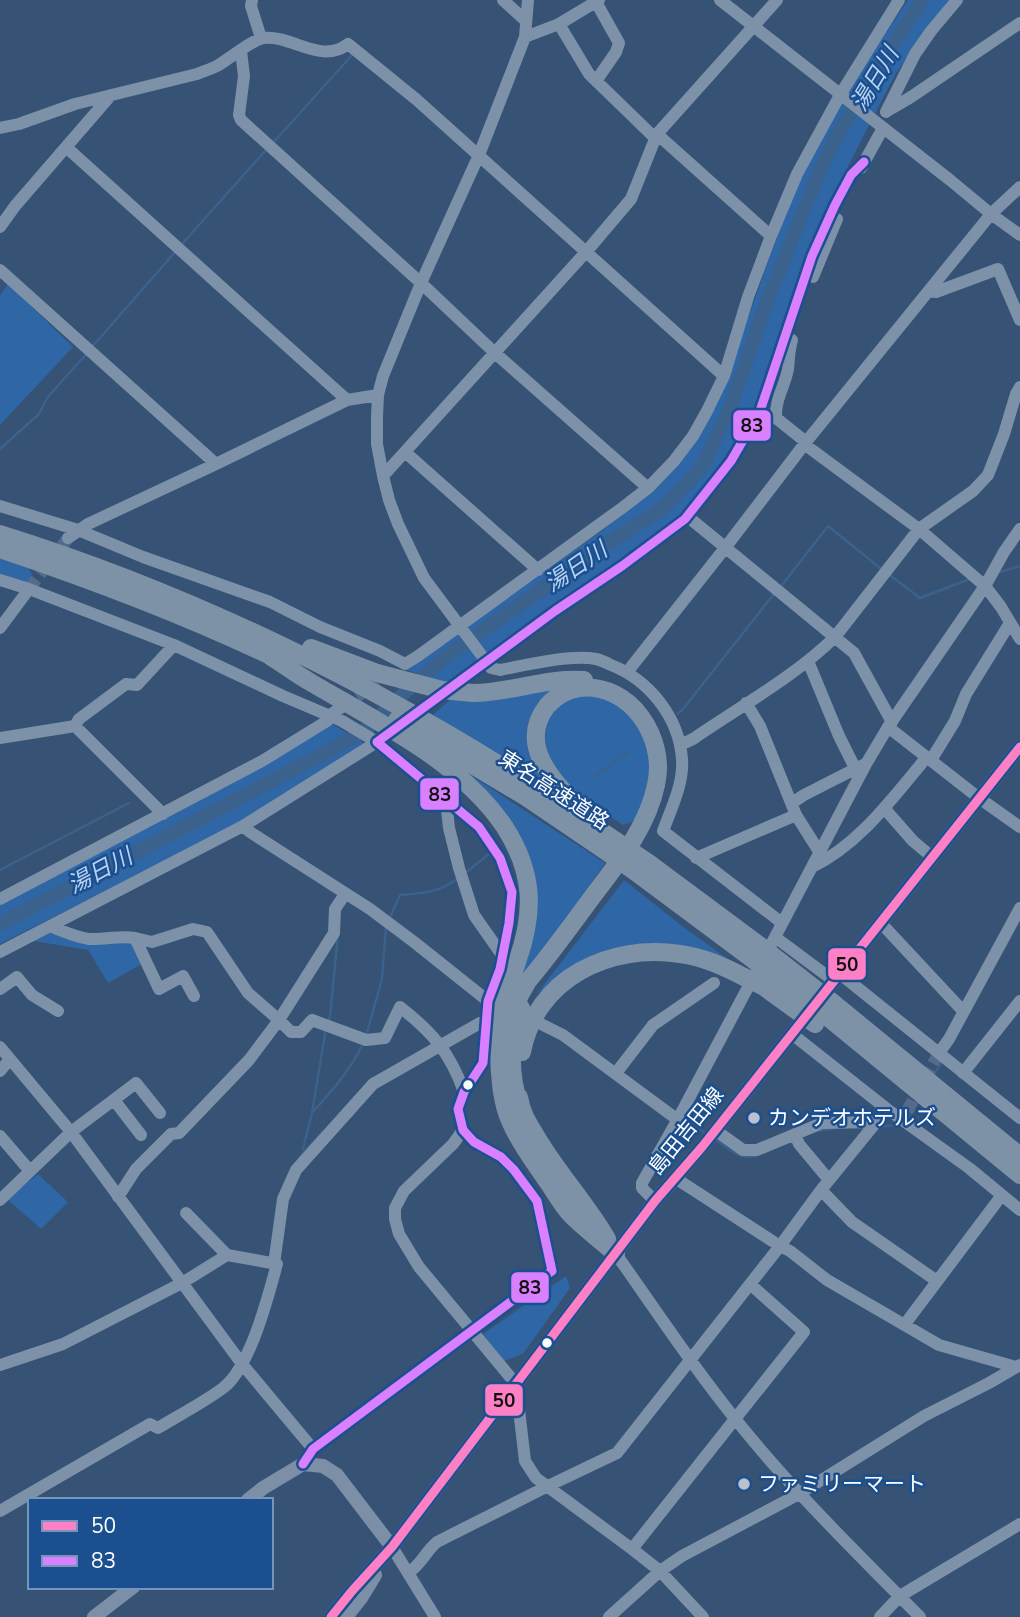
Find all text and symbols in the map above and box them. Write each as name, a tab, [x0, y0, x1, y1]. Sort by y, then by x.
water label: 湯日川	[844, 39, 908, 117]
line badge: 83	[732, 409, 772, 442]
text: 83	[741, 413, 763, 439]
water label: 湯日川	[539, 533, 616, 599]
street label: 東名高速道路	[494, 744, 614, 836]
line badge: 83	[419, 777, 460, 811]
text: 83	[429, 782, 451, 808]
water label: 湯日川	[62, 840, 140, 901]
line badge: 50	[827, 947, 867, 981]
text: 50	[836, 952, 858, 978]
unlabelled marker	[461, 1078, 475, 1092]
street label: 島田吉田線	[642, 1081, 730, 1181]
place label: カンデオホテルズ	[768, 1104, 936, 1132]
marker: カンデオホテルズ	[746, 1110, 762, 1126]
line badge: 83	[510, 1271, 550, 1304]
text: 83	[519, 1275, 541, 1301]
unlabelled marker	[540, 1336, 554, 1350]
line badge: 50	[484, 1383, 524, 1417]
text: 50	[493, 1388, 515, 1414]
place label: ファミリーマート	[758, 1470, 926, 1498]
marker: ファミリーマート	[736, 1476, 752, 1492]
legend	[28, 1498, 273, 1589]
text: 50	[91, 1512, 116, 1540]
text: 83	[91, 1547, 116, 1575]

